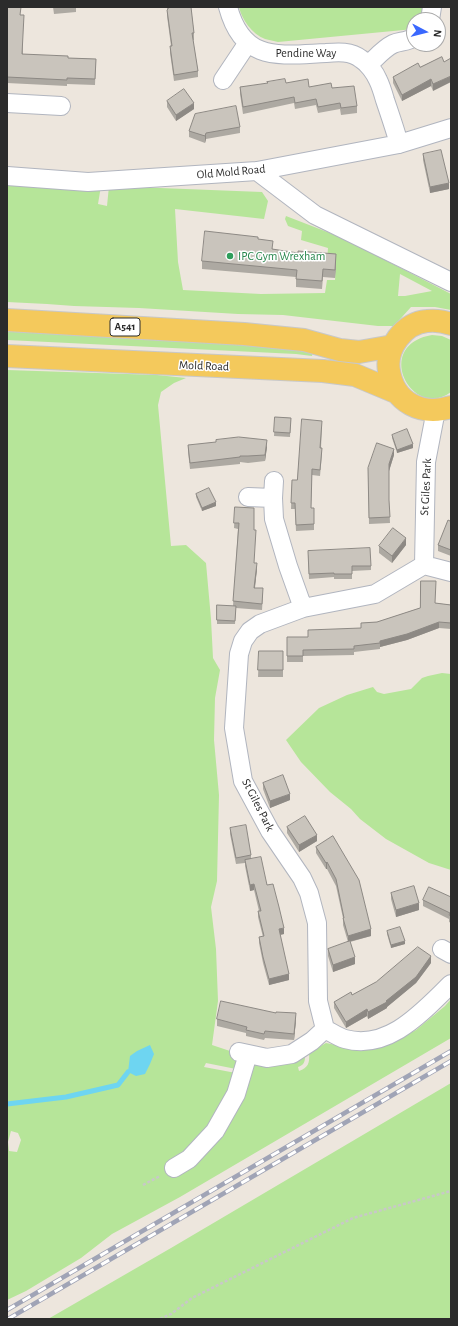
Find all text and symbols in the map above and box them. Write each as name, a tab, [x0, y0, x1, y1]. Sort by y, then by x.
north arrow	[406, 12, 446, 52]
text: N	[431, 29, 443, 38]
street label: Pendine Way	[276, 46, 336, 60]
street label: Old Mold Road	[196, 162, 266, 182]
place label: IPC Gym Wrexham	[238, 249, 325, 263]
marker: IPC Gym Wrexham	[225, 251, 235, 261]
road number: A541	[110, 318, 140, 336]
street label: Mold Road	[179, 358, 229, 374]
street label: St Giles Park	[417, 458, 435, 516]
street label: St Giles Park	[239, 776, 277, 834]

